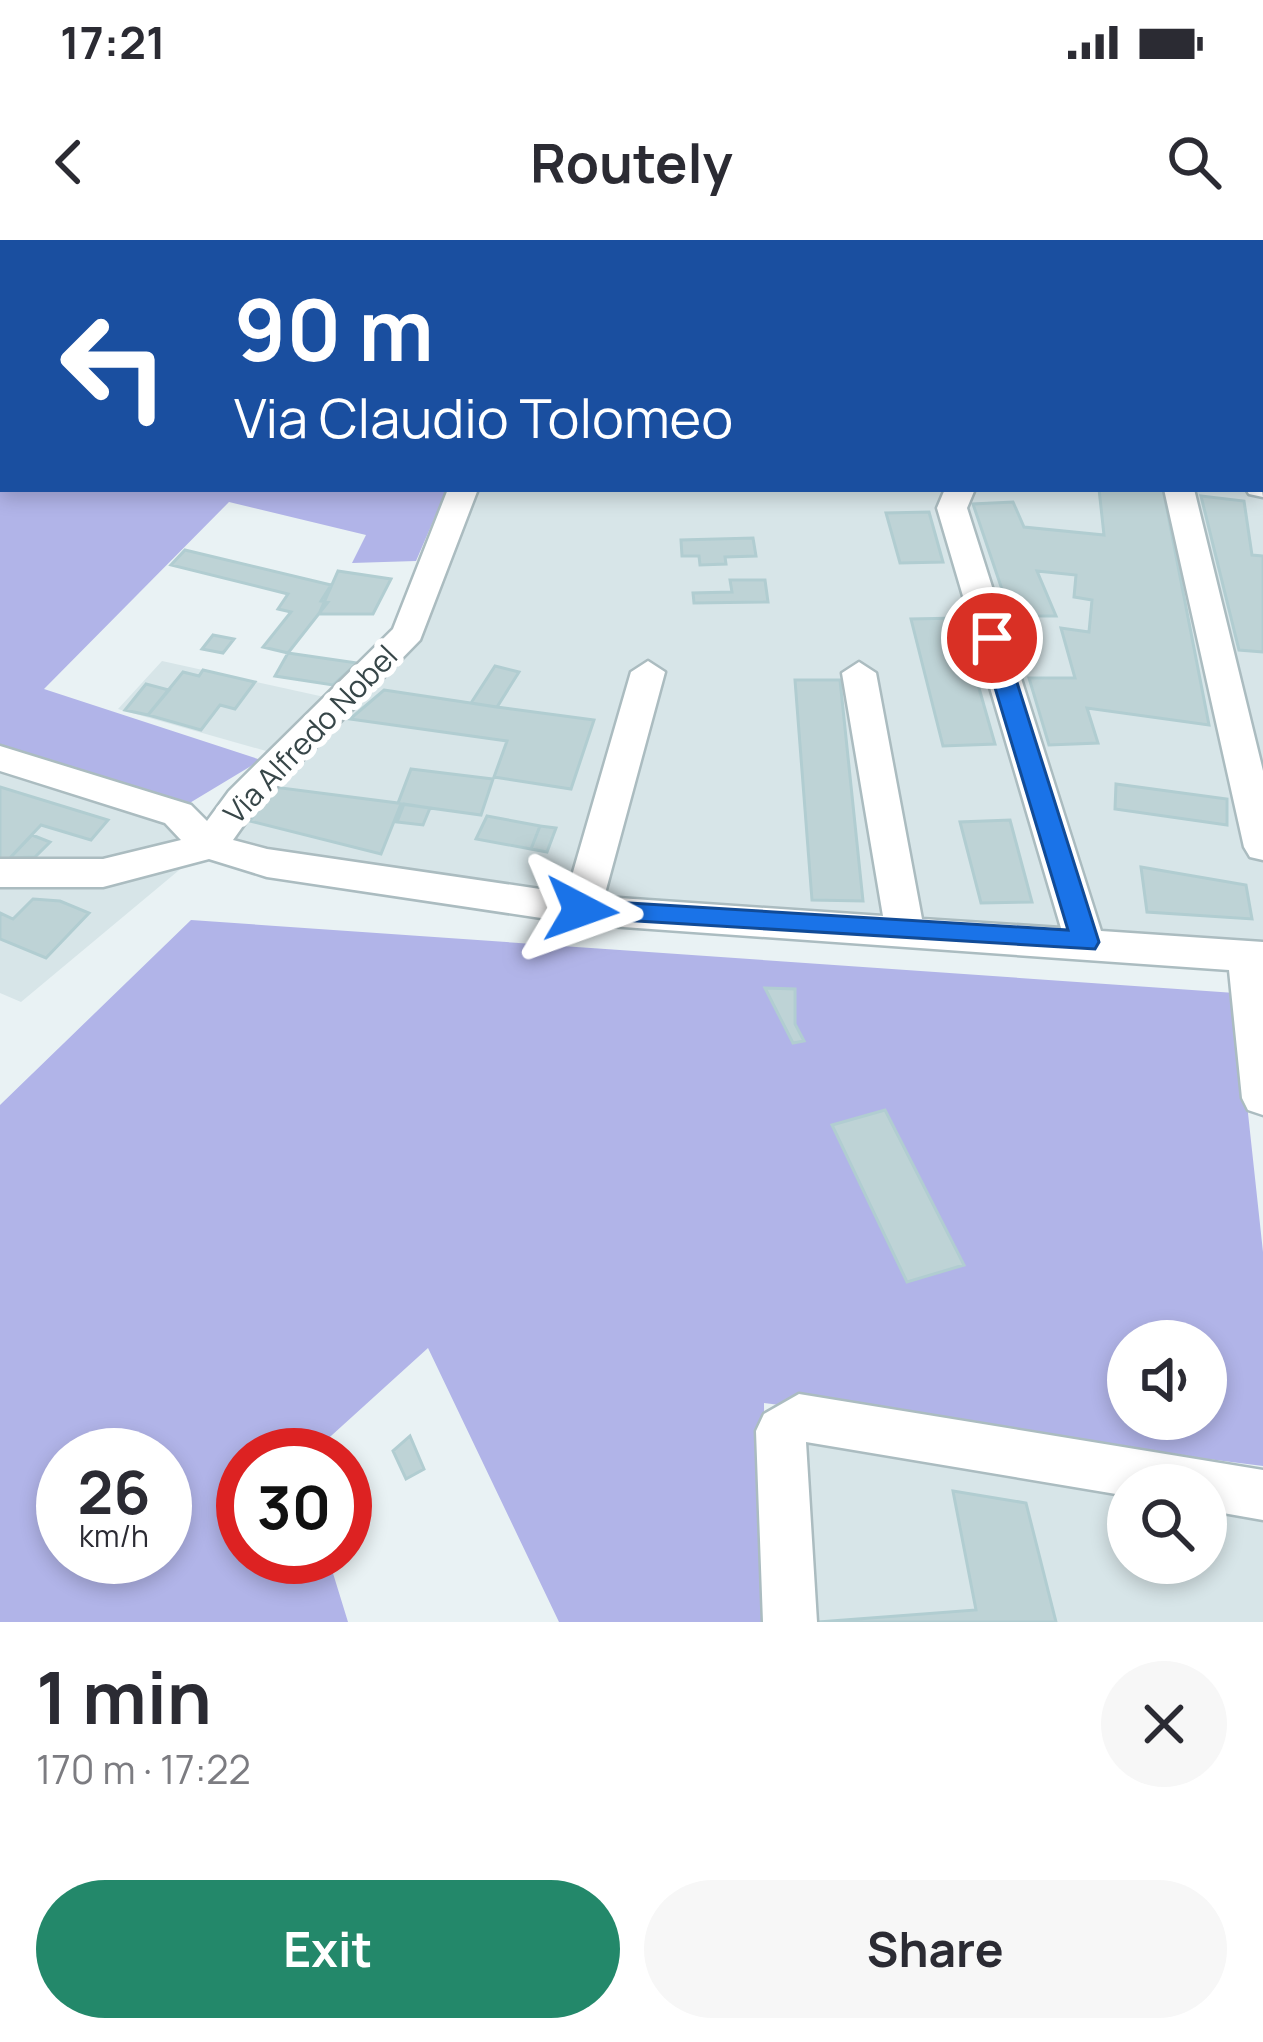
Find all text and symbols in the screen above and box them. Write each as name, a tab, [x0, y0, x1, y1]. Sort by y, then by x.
text: 17:21	[60, 11, 166, 73]
text: Routely	[530, 125, 733, 199]
icon: back	[36, 129, 102, 195]
icon: search	[1161, 129, 1227, 195]
text: 90 m	[234, 271, 434, 386]
icon: left	[36, 288, 192, 444]
text: Via Claudio Tolomeo	[234, 380, 733, 454]
pin	[941, 587, 1043, 689]
icon: arrive	[959, 605, 1025, 671]
street label: Via Alfredo Nobel	[214, 636, 406, 832]
position arrow	[518, 847, 644, 973]
map controls	[1107, 1320, 1227, 1584]
button: sound	[1107, 1320, 1227, 1440]
speed limit sign: 30	[216, 1428, 372, 1584]
text: 26	[77, 1450, 151, 1532]
button: search	[1107, 1464, 1227, 1584]
text: km/h	[79, 1515, 149, 1556]
text: 1 min	[36, 1647, 212, 1746]
button: close	[1101, 1661, 1227, 1787]
text: 170 m · 17:22	[36, 1742, 251, 1796]
button: Exit	[36, 1880, 620, 2018]
button: Share	[644, 1880, 1227, 2018]

